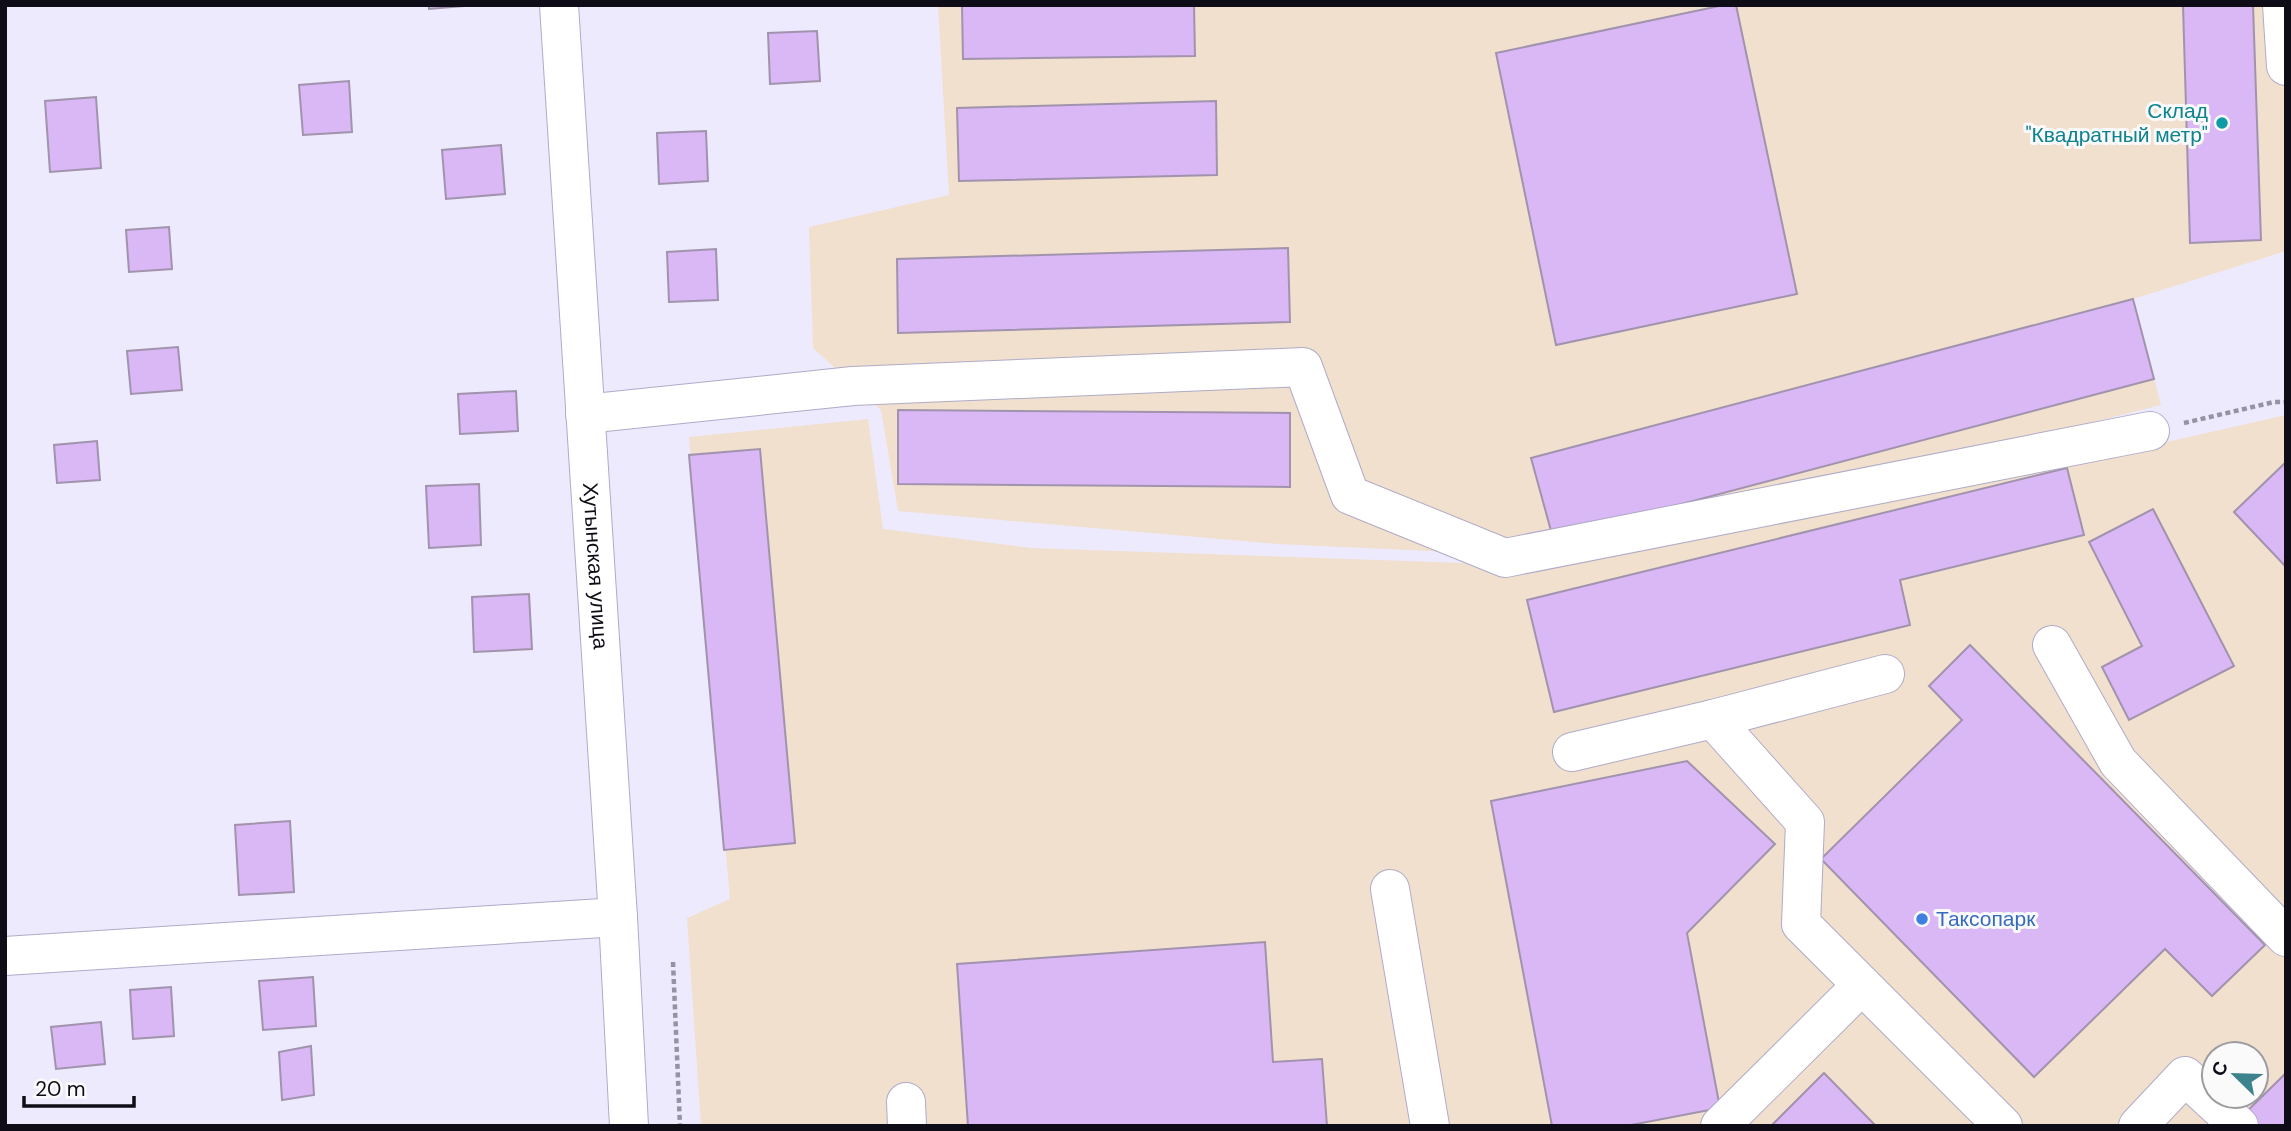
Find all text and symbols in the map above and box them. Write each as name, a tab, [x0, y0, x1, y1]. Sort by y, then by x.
place label: Склад "Квадратный метр"	[2025, 97, 2208, 149]
marker: Склад "Квадратный метр"	[2214, 115, 2230, 131]
street label: Хутынская улица	[576, 482, 615, 650]
place label: Таксопарк	[1936, 905, 2036, 933]
marker: Таксопарк	[1914, 911, 1930, 927]
north arrow	[2200, 1040, 2270, 1110]
text: С	[2206, 1057, 2234, 1080]
scale bar	[24, 1064, 135, 1108]
text: 20 m	[35, 1075, 86, 1103]

